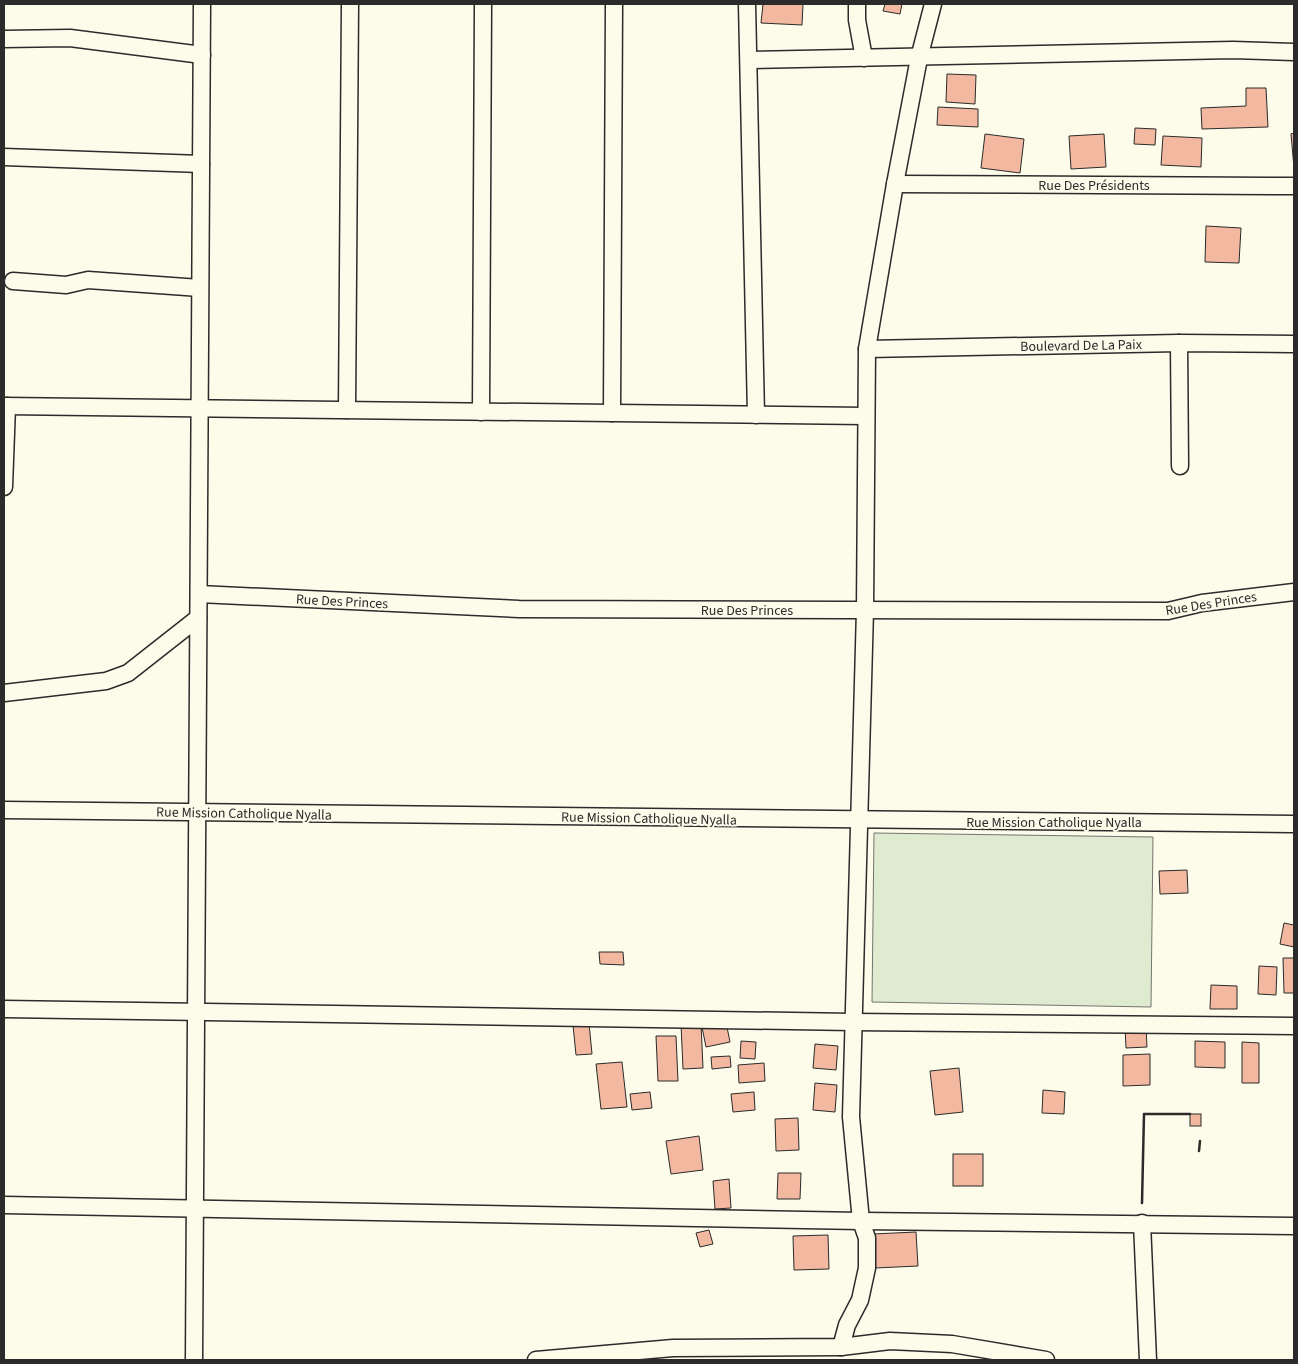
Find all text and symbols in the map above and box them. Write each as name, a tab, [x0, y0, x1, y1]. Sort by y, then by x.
street label: Rue Des Présidents	[1038, 176, 1150, 196]
street label: Boulevard De La Paix	[1020, 335, 1143, 357]
street label: Rue Des Princes	[1164, 587, 1258, 621]
street label: Rue Des Princes	[295, 590, 389, 614]
street label: Rue Des Princes	[701, 601, 793, 621]
street label: Rue Mission Catholique Nyalla	[156, 802, 332, 826]
street label: Rue Mission Catholique Nyalla	[561, 807, 737, 831]
street label: Rue Mission Catholique Nyalla	[966, 813, 1142, 833]

